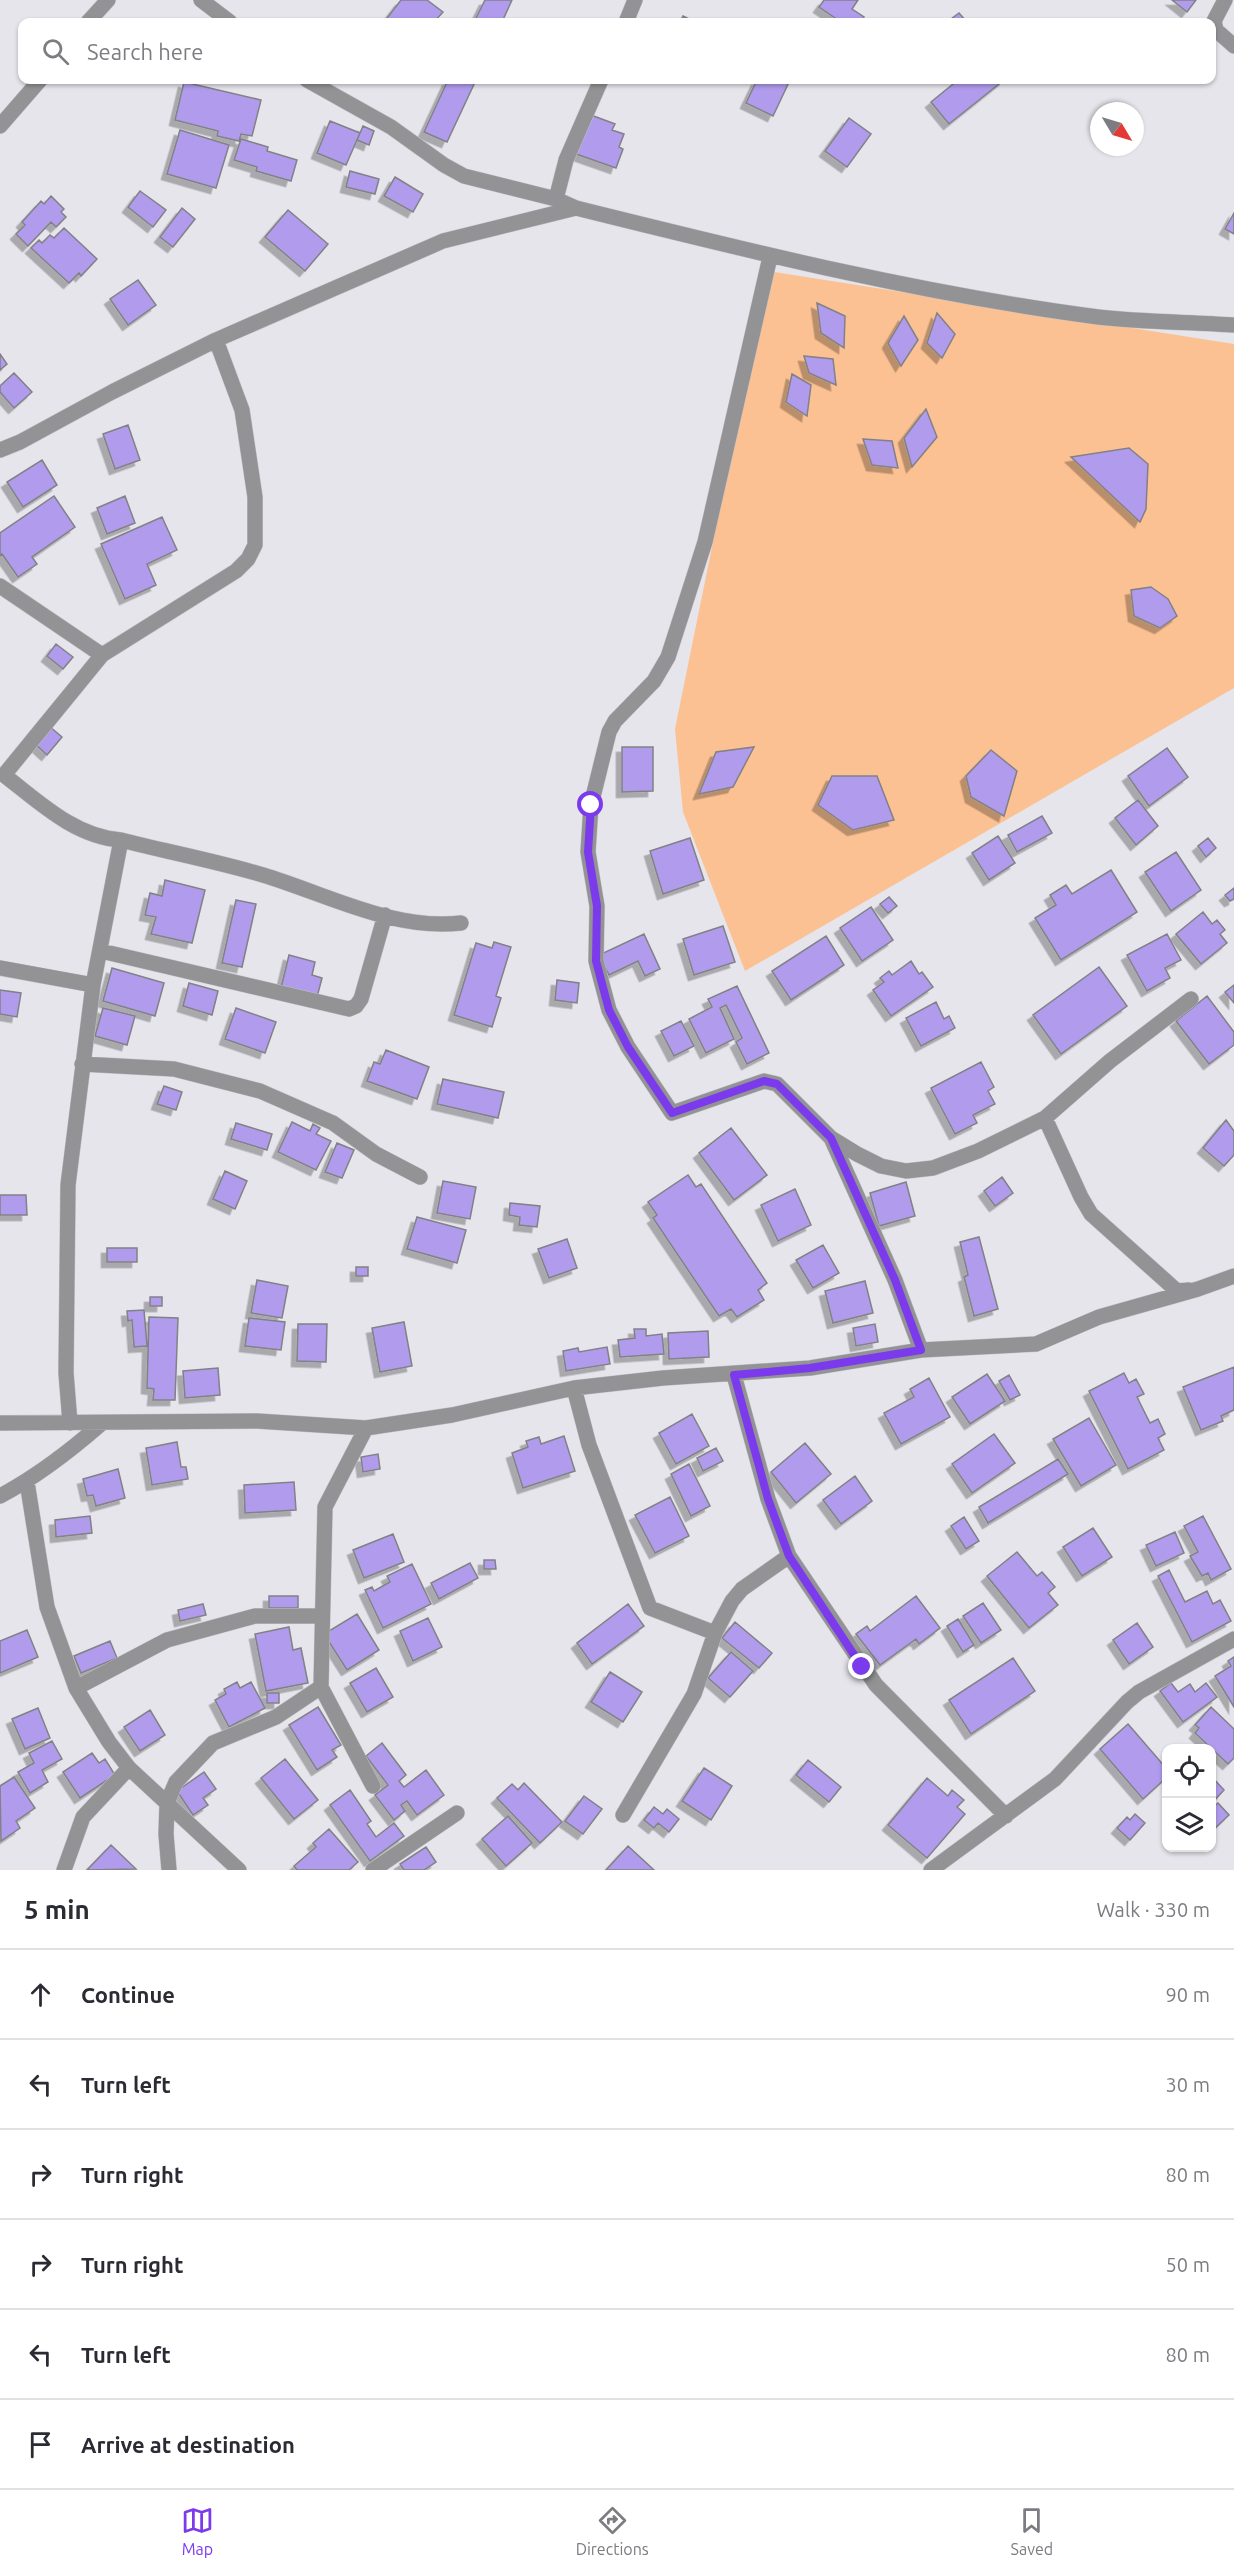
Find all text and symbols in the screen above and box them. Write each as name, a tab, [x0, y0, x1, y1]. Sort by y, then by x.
search box	[18, 18, 1216, 84]
icon: search	[39, 35, 72, 68]
text: Search here	[87, 39, 203, 64]
north arrow	[1090, 102, 1144, 156]
route start	[577, 791, 603, 817]
route end	[848, 1653, 874, 1679]
map controls	[1162, 1744, 1216, 1852]
button: locate	[1162, 1744, 1216, 1798]
button: layers	[1162, 1798, 1216, 1852]
text: 5 min	[24, 1895, 90, 1924]
text: Walk · 330 m	[1097, 1898, 1210, 1921]
icon: ahead	[24, 1978, 57, 2011]
text: Continue	[81, 1982, 175, 2007]
text: 90 m	[1166, 1983, 1210, 2006]
icon: left	[24, 2068, 57, 2101]
text: Turn left	[81, 2072, 171, 2097]
text: 30 m	[1166, 2073, 1210, 2096]
icon: right	[24, 2158, 57, 2191]
text: Turn right	[81, 2162, 183, 2187]
text: 80 m	[1166, 2163, 1210, 2186]
icon: right	[24, 2248, 57, 2281]
text: Turn right	[81, 2252, 183, 2277]
text: 50 m	[1166, 2253, 1210, 2276]
icon: left	[24, 2338, 57, 2371]
text: Turn left	[81, 2342, 171, 2367]
text: 80 m	[1166, 2343, 1210, 2366]
icon: arrive	[24, 2428, 57, 2461]
text: Arrive at destination	[81, 2432, 295, 2457]
tab: Map	[181, 2504, 214, 2558]
tab: Directions	[576, 2504, 649, 2558]
tab: Saved	[1011, 2504, 1053, 2558]

